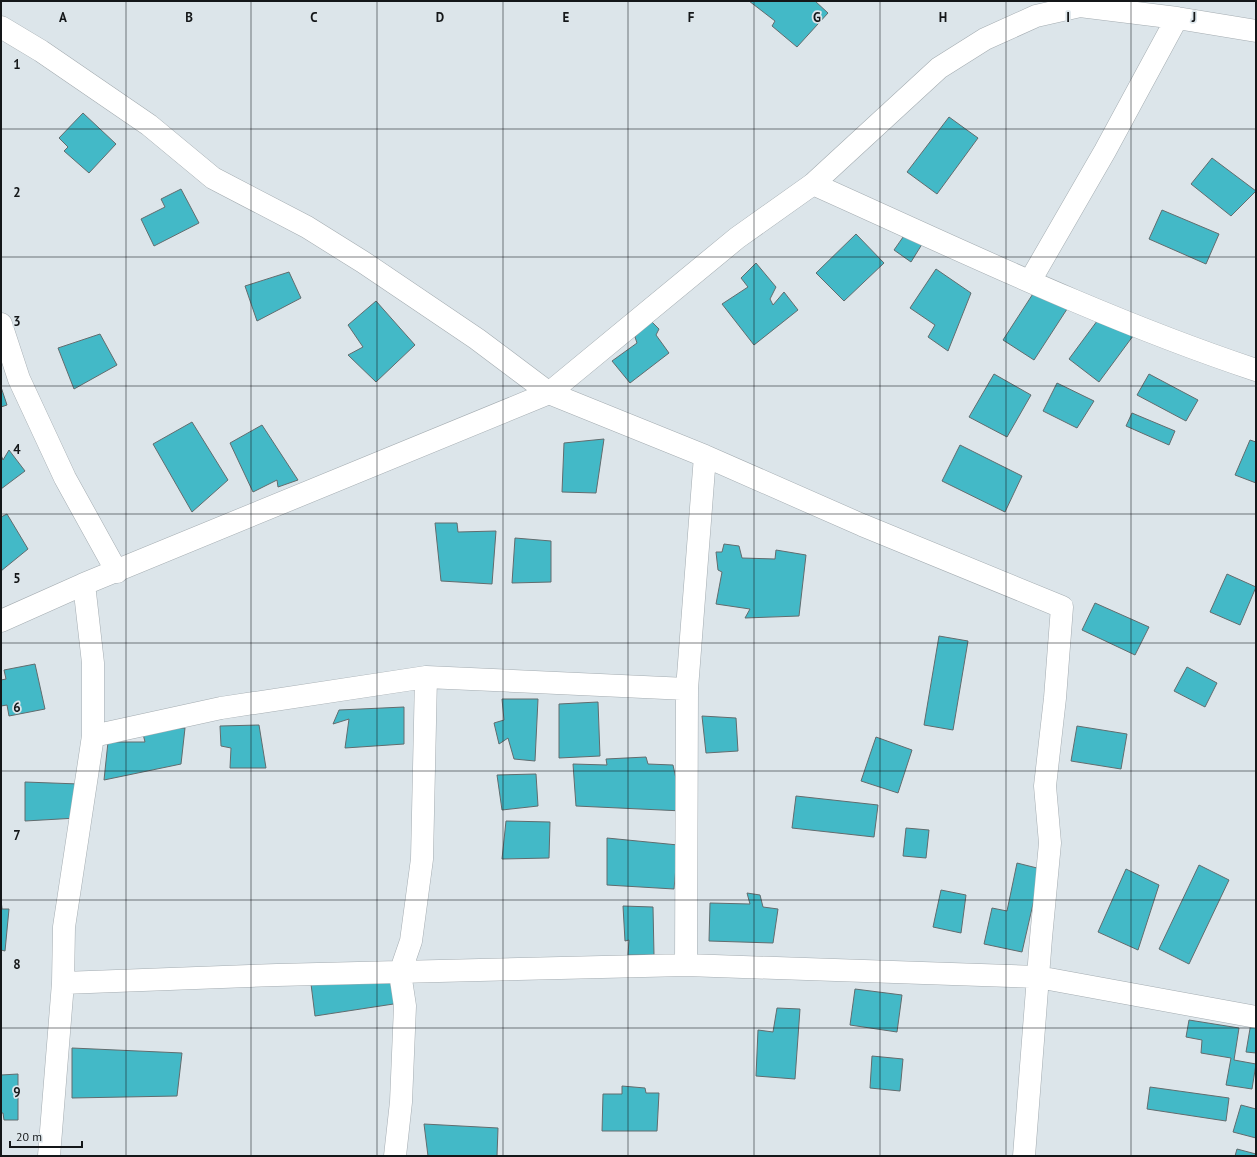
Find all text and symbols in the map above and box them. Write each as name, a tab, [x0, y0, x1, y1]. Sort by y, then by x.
text: A	[59, 9, 67, 26]
text: B	[185, 9, 193, 26]
text: C	[310, 9, 318, 26]
text: D	[436, 9, 444, 26]
text: E	[563, 9, 570, 26]
text: F	[688, 9, 695, 26]
text: G	[813, 9, 821, 26]
text: H	[939, 9, 947, 26]
text: I	[1066, 9, 1070, 26]
text: J	[1191, 9, 1196, 26]
text: 1	[13, 56, 21, 73]
text: 2	[13, 184, 21, 201]
text: 3	[13, 313, 21, 330]
text: 4	[13, 441, 21, 458]
text: 5	[13, 570, 21, 587]
text: 6	[13, 699, 21, 716]
text: 7	[13, 827, 21, 844]
text: 8	[13, 956, 21, 973]
text: 9	[13, 1084, 21, 1101]
scale bar	[10, 1123, 82, 1149]
text: 20 m	[16, 1129, 42, 1144]

